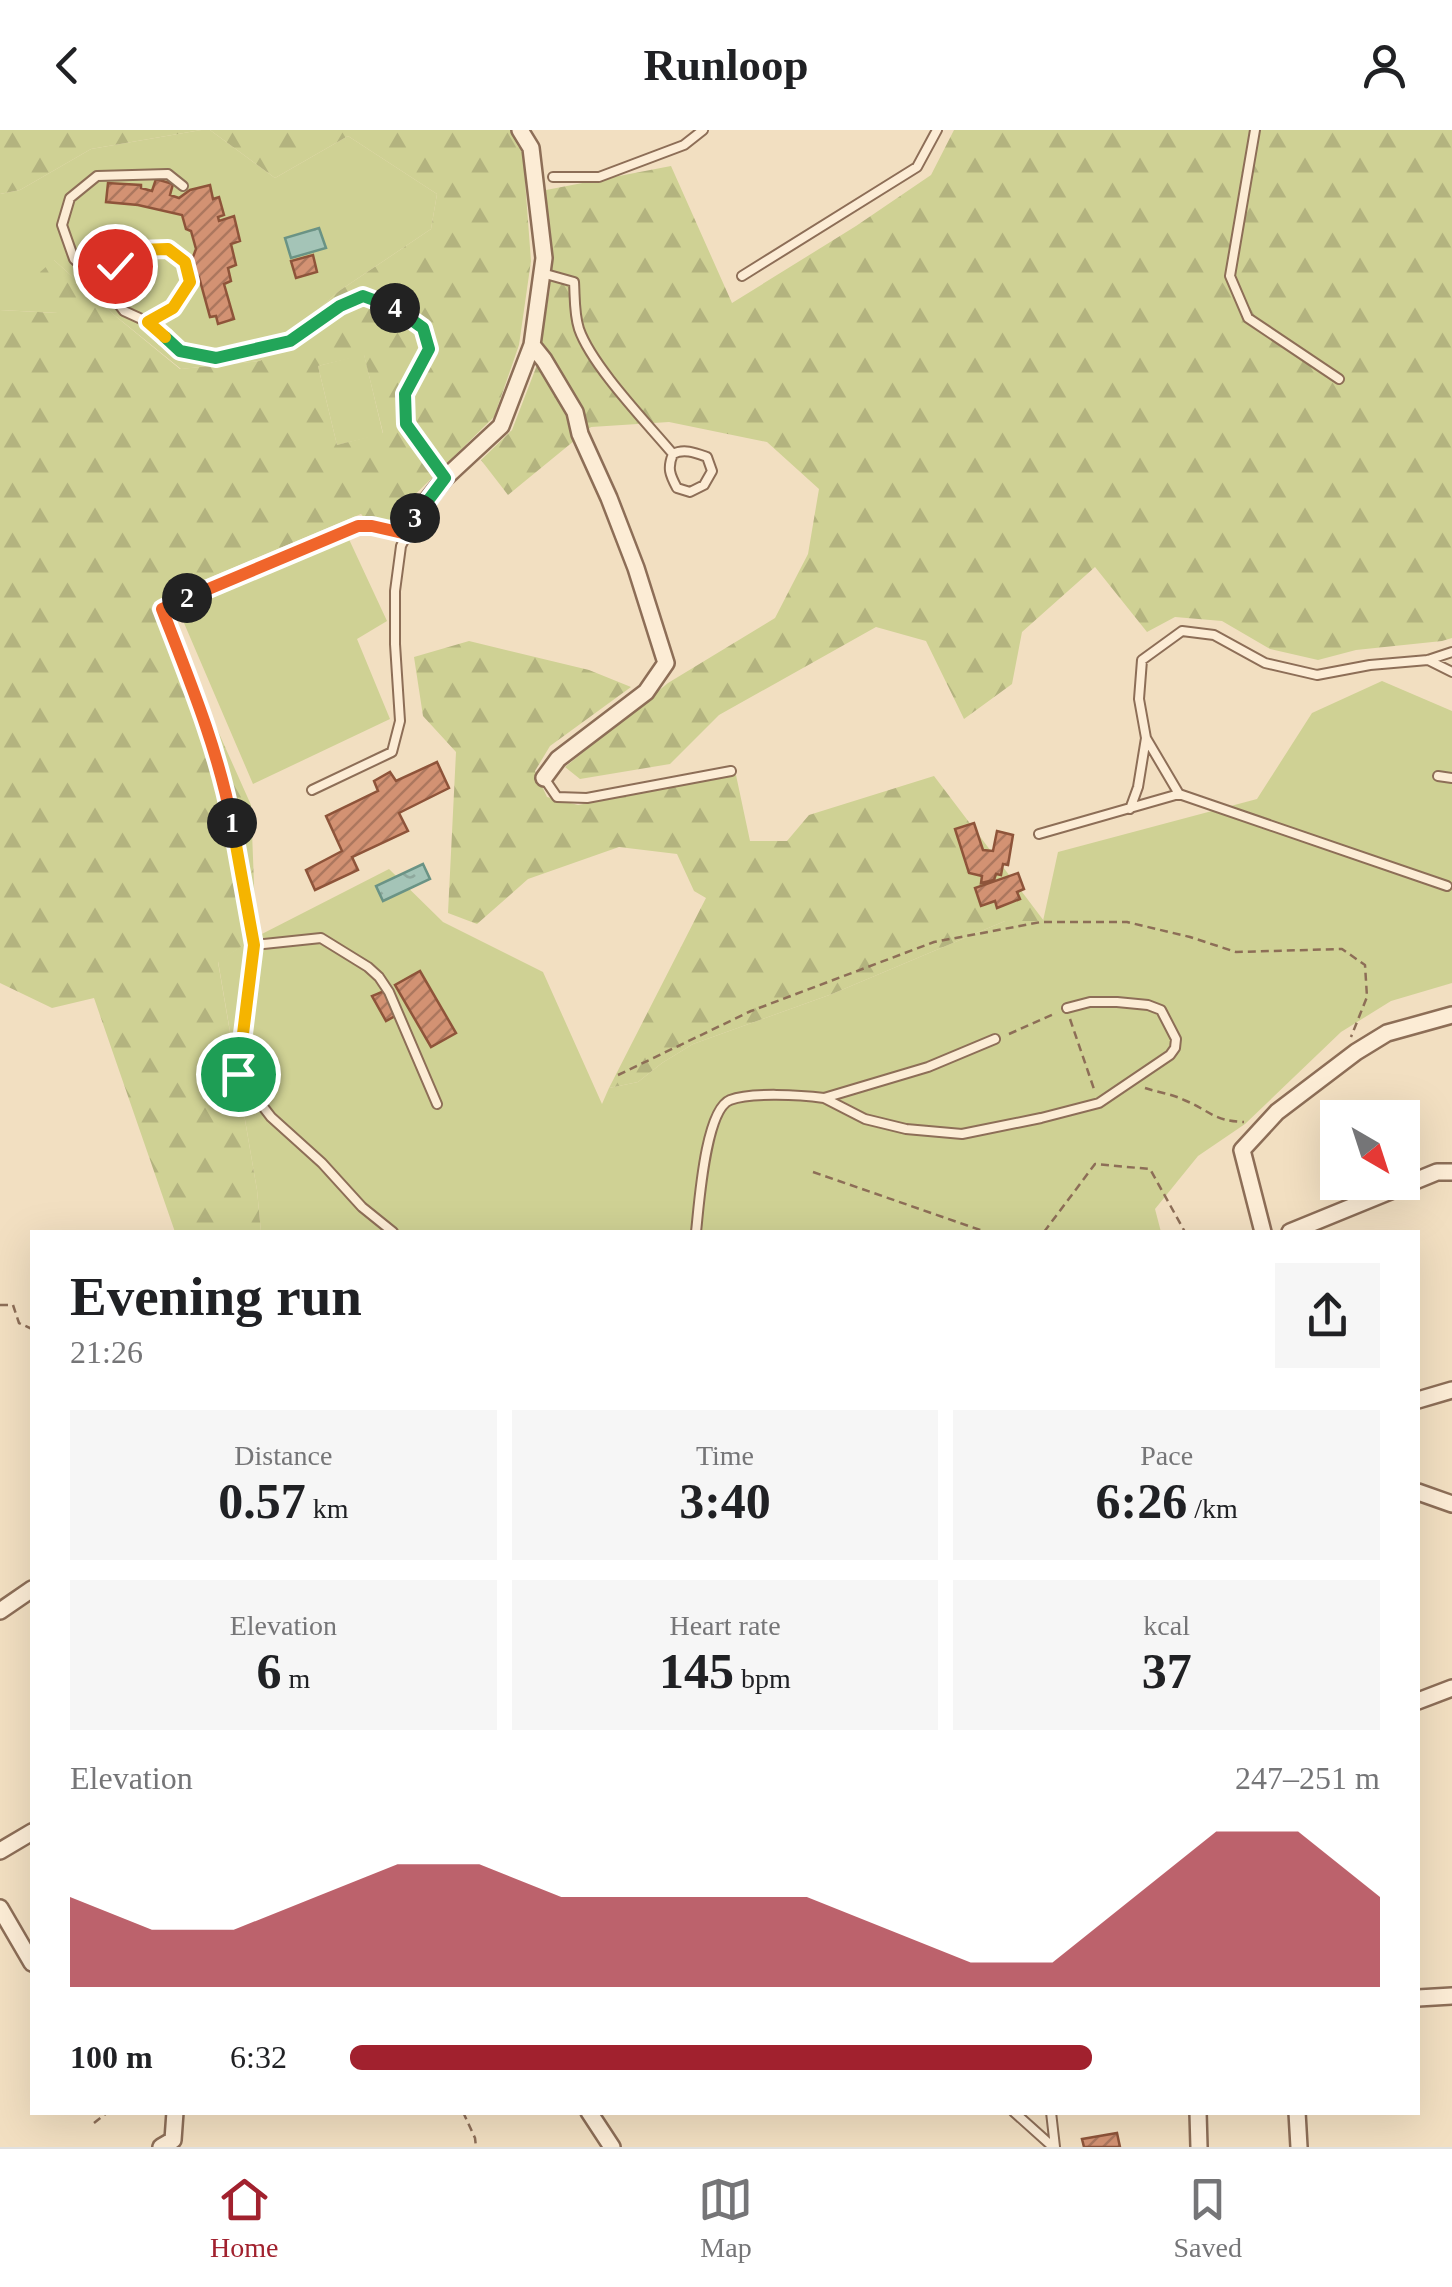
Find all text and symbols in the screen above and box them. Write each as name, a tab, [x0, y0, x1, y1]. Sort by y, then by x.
icon: back	[40, 38, 95, 93]
icon: person	[1357, 38, 1412, 93]
text: Runloop	[643, 40, 809, 90]
pin	[73, 224, 158, 309]
icon: check	[88, 239, 143, 294]
pin: 4	[370, 283, 420, 333]
text: 4	[388, 292, 402, 323]
pin: 3	[390, 493, 440, 543]
text: 3	[408, 502, 422, 533]
pin: 2	[162, 573, 212, 623]
text: 2	[180, 582, 194, 613]
pin: 1	[207, 798, 257, 848]
text: 1	[225, 807, 239, 838]
pin	[196, 1032, 281, 1117]
icon: arrive	[211, 1047, 266, 1102]
north arrow	[1320, 1100, 1420, 1200]
map controls	[1320, 1100, 1420, 1200]
button: share	[1275, 1263, 1380, 1368]
text: Evening run	[70, 1266, 362, 1327]
text: 21:26	[70, 1334, 143, 1370]
text: Distance	[234, 1440, 332, 1471]
text: Time	[696, 1440, 754, 1471]
text: Pace	[1140, 1440, 1193, 1471]
text: 0.57	[218, 1473, 306, 1529]
text: 3:40	[679, 1473, 771, 1529]
text: 6:26	[1096, 1473, 1187, 1529]
text: km	[306, 1493, 348, 1524]
text: /km	[1187, 1493, 1238, 1524]
text: Elevation	[230, 1610, 337, 1641]
text: Heart rate	[669, 1610, 781, 1641]
text: kcal	[1143, 1610, 1190, 1641]
text: 6	[256, 1643, 281, 1699]
text: 145	[659, 1643, 734, 1699]
text: 37	[1142, 1643, 1192, 1699]
text: m	[281, 1663, 310, 1694]
text: bpm	[734, 1663, 791, 1694]
text: Elevation	[70, 1760, 193, 1796]
text: 247–251 m	[1235, 1760, 1380, 1796]
text: 100 m	[70, 2039, 153, 2075]
text: 6:32	[230, 2039, 287, 2075]
tab: Home	[210, 2172, 278, 2264]
tab: Map	[698, 2172, 753, 2264]
tab: Saved	[1174, 2172, 1242, 2264]

